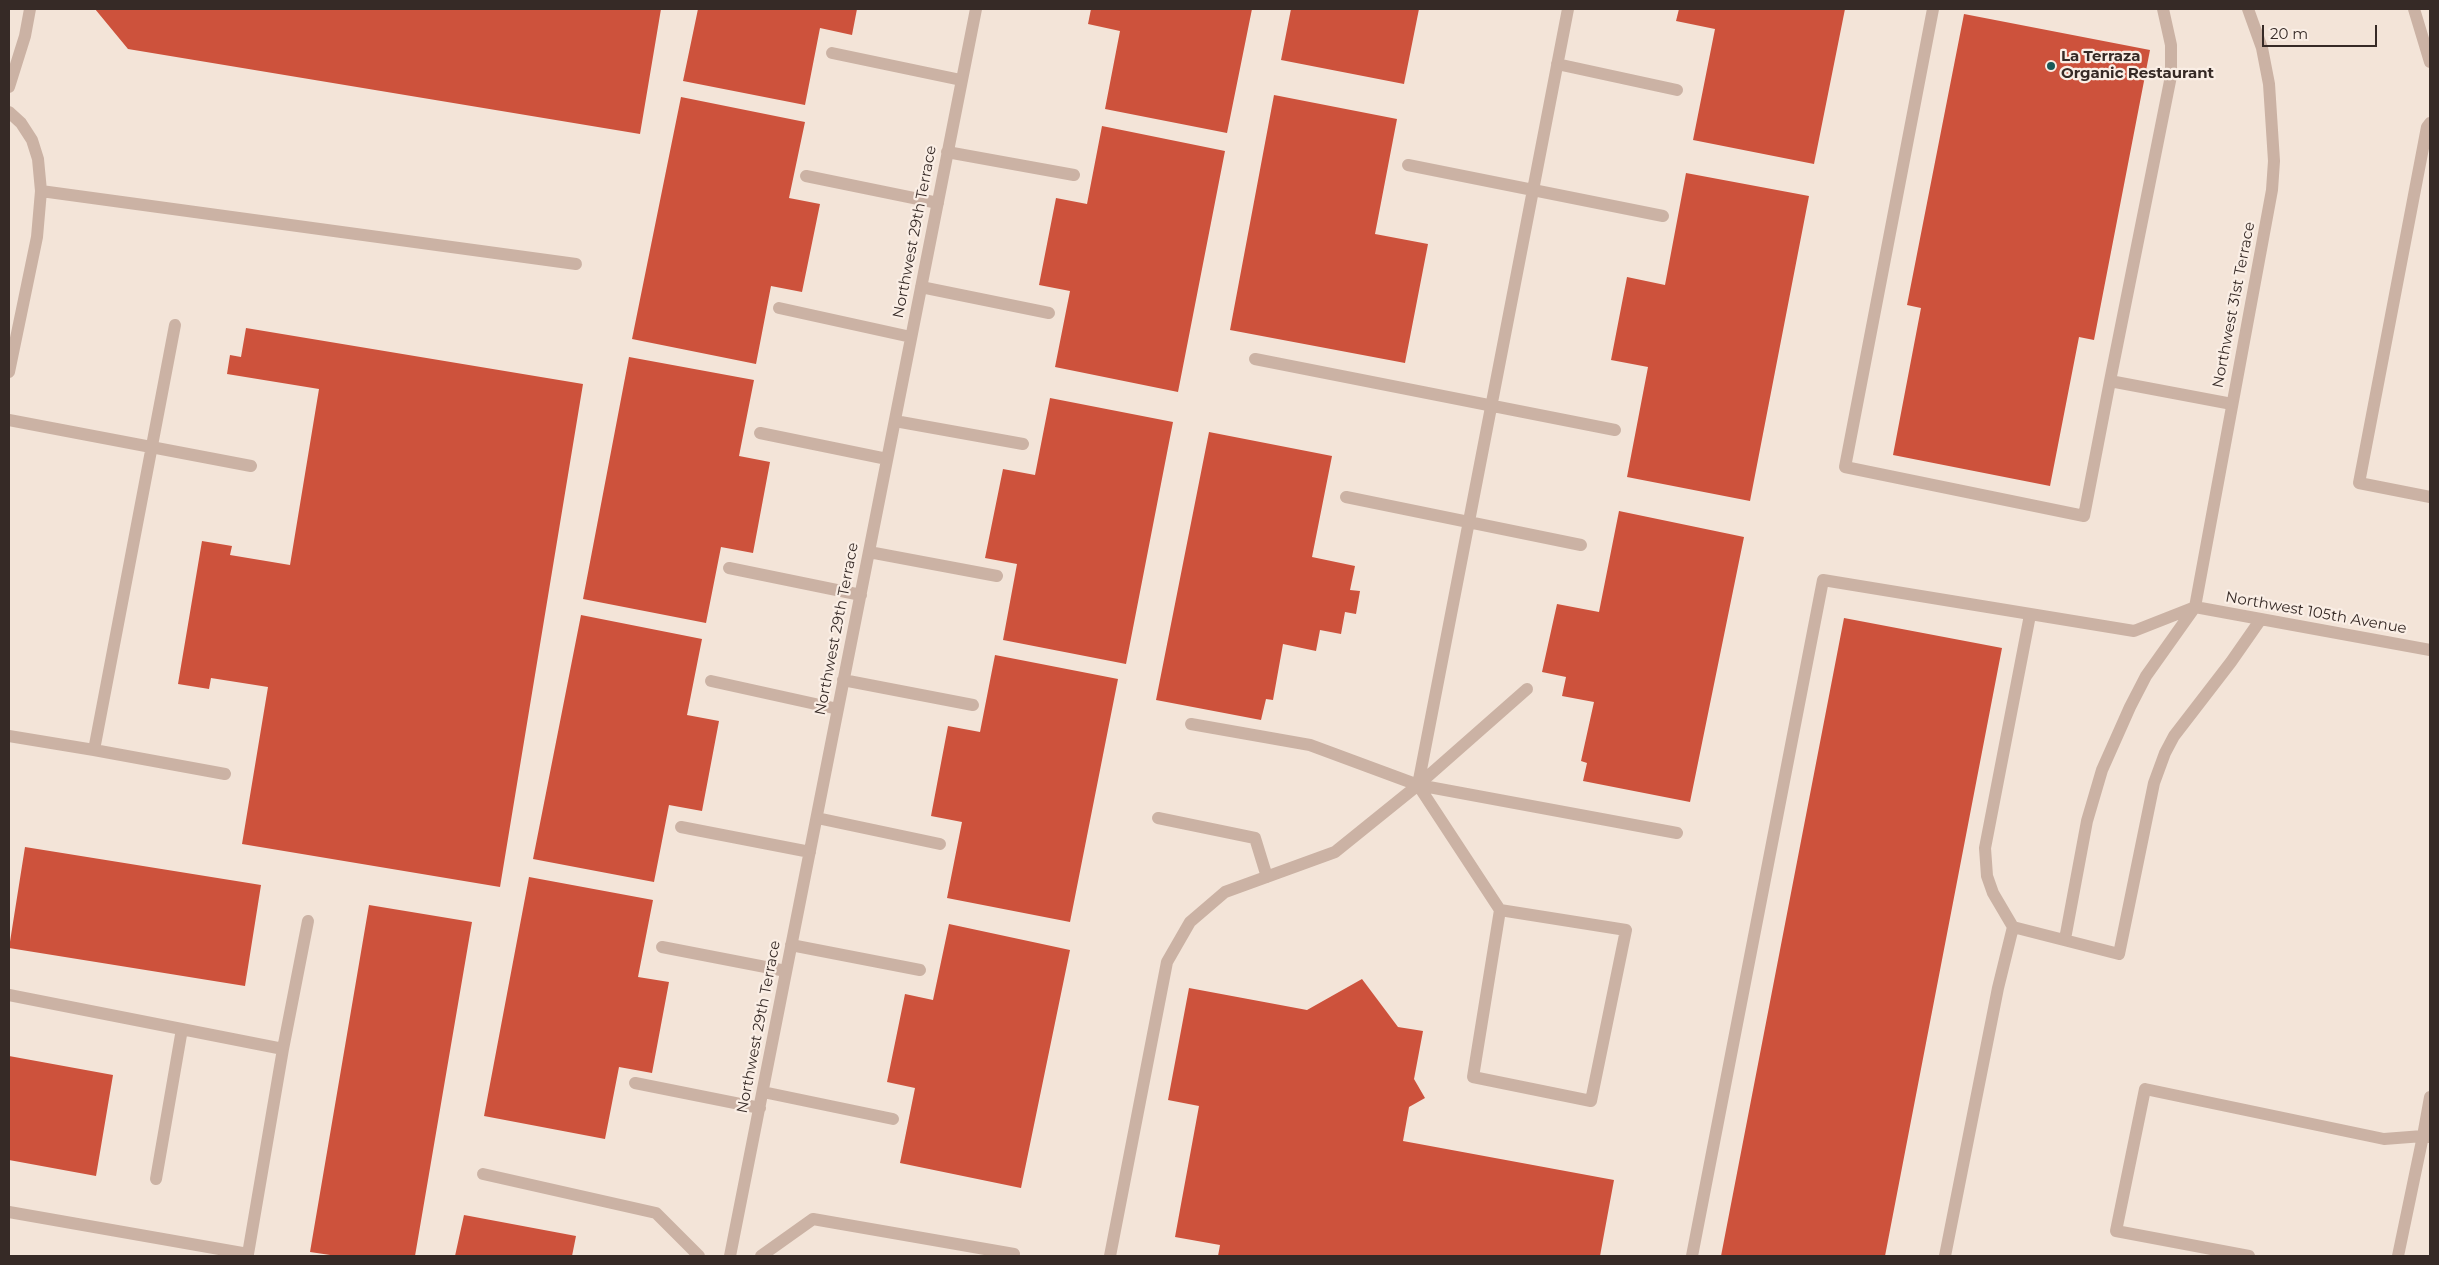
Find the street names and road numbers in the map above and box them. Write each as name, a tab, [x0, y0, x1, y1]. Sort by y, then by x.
street label: Northwest 29th Terrace	[889, 144, 941, 320]
street label: Northwest 31st Terrace	[2209, 220, 2259, 390]
street label: Northwest 29th Terrace	[811, 541, 863, 717]
street label: Northwest 105th Avenue	[2224, 588, 2408, 638]
street label: Northwest 29th Terrace	[733, 939, 785, 1115]

